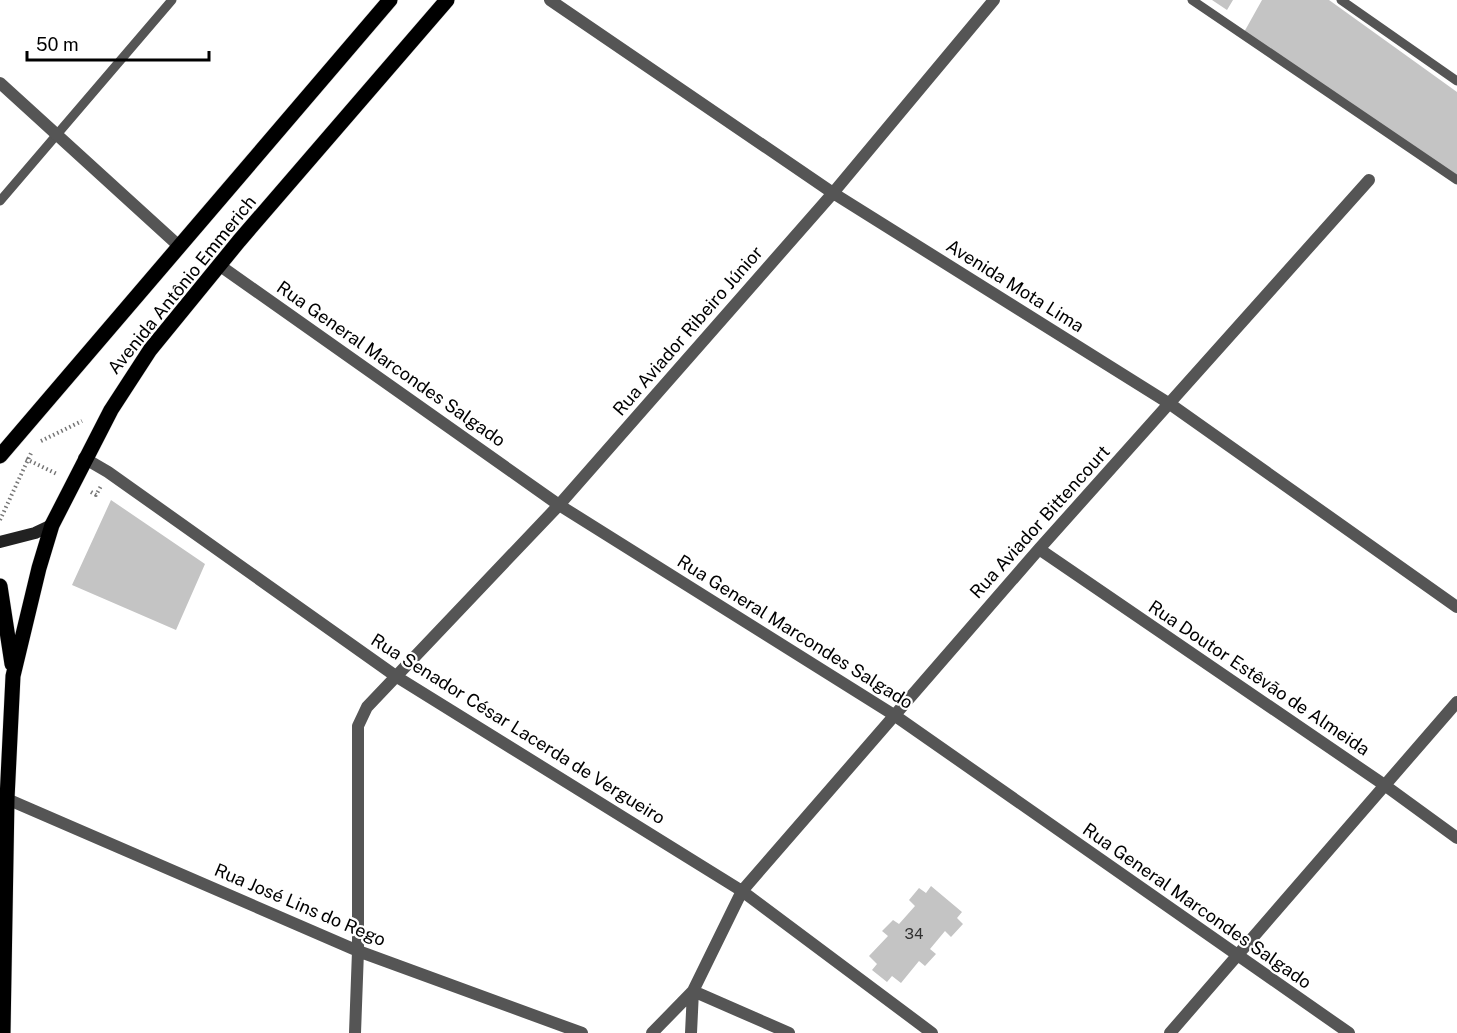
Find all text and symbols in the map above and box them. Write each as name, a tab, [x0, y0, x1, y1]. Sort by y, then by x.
scale bar	[27, 24, 208, 62]
text: 50 m	[36, 34, 79, 55]
street label: Avenida Antônio Emmerich	[103, 191, 260, 378]
street label: Avenida Mota Lima	[943, 235, 1088, 336]
street label: Rua Aviador Ribeiro Júnior	[608, 242, 767, 420]
street label: Rua General Marcondes Salgado	[273, 276, 510, 451]
street label: Rua Aviador Bittencourt	[965, 441, 1114, 602]
street label: Rua General Marcondes Salgado	[674, 550, 917, 713]
street label: Rua Doutor Estêvão de Almeida	[1145, 596, 1374, 760]
street label: Rua Senador César Lacerda de Vergueiro	[367, 629, 669, 828]
street label: Rua General Marcondes Salgado	[1079, 818, 1316, 993]
street label: Rua José Lins do Rego	[211, 859, 389, 950]
house number: 34	[905, 925, 923, 942]

